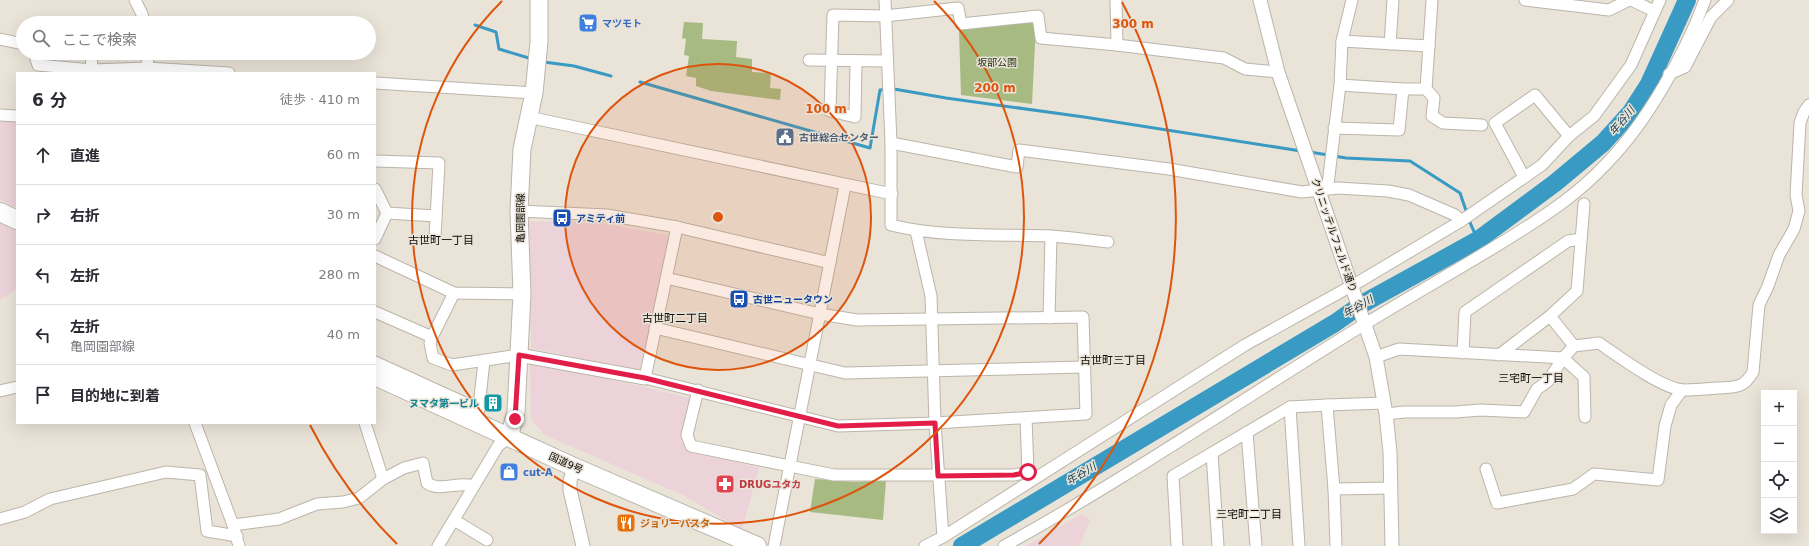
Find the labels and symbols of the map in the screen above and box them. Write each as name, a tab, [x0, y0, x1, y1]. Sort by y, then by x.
supermarket icon: マツモト	[577, 12, 599, 34]
text: 300 m	[1112, 17, 1154, 31]
place label: マツモト	[602, 18, 642, 29]
park label: 坂部公園	[977, 57, 1017, 68]
text: 200 m	[974, 81, 1016, 95]
text: 100 m	[805, 102, 847, 116]
water label: 年谷川	[1606, 103, 1638, 138]
public building icon: 古世総合センター	[774, 126, 796, 148]
place label: 古世総合センター	[799, 132, 879, 143]
street label: クリニッテルフェルド通り	[1309, 176, 1359, 294]
street label: 亀岡園部線	[515, 193, 526, 243]
bus stop icon: アミティ前	[551, 207, 573, 229]
centre of rings	[711, 210, 725, 224]
place label: アミティ前	[576, 213, 625, 224]
district label: 古世町一丁目	[408, 234, 474, 247]
bus stop icon: 古世ニュータウン	[728, 288, 750, 310]
water label: 年谷川	[1340, 293, 1376, 321]
place label: 古世ニュータウン	[753, 294, 833, 305]
district label: 古世町二丁目	[642, 312, 708, 325]
district label: 古世町三丁目	[1080, 354, 1146, 367]
district label: 三宅町一丁目	[1498, 372, 1564, 385]
building icon: ヌマタ第一ビル	[482, 392, 504, 414]
place label: ヌマタ第一ビル	[409, 398, 479, 409]
route end	[506, 410, 524, 428]
street label: 国道9号	[547, 451, 585, 475]
water label: 年谷川	[1064, 459, 1099, 488]
shop icon: cut-A	[498, 461, 520, 483]
route start	[1019, 463, 1037, 481]
place label: cut-A	[523, 467, 553, 478]
pharmacy icon: DRUGユタカ	[714, 473, 736, 495]
place label: DRUGユタカ	[739, 479, 801, 490]
district label: 三宅町二丁目	[1216, 508, 1282, 521]
restaurant icon: ジョリーパスタ	[615, 512, 637, 534]
place label: ジョリーパスタ	[640, 518, 710, 529]

